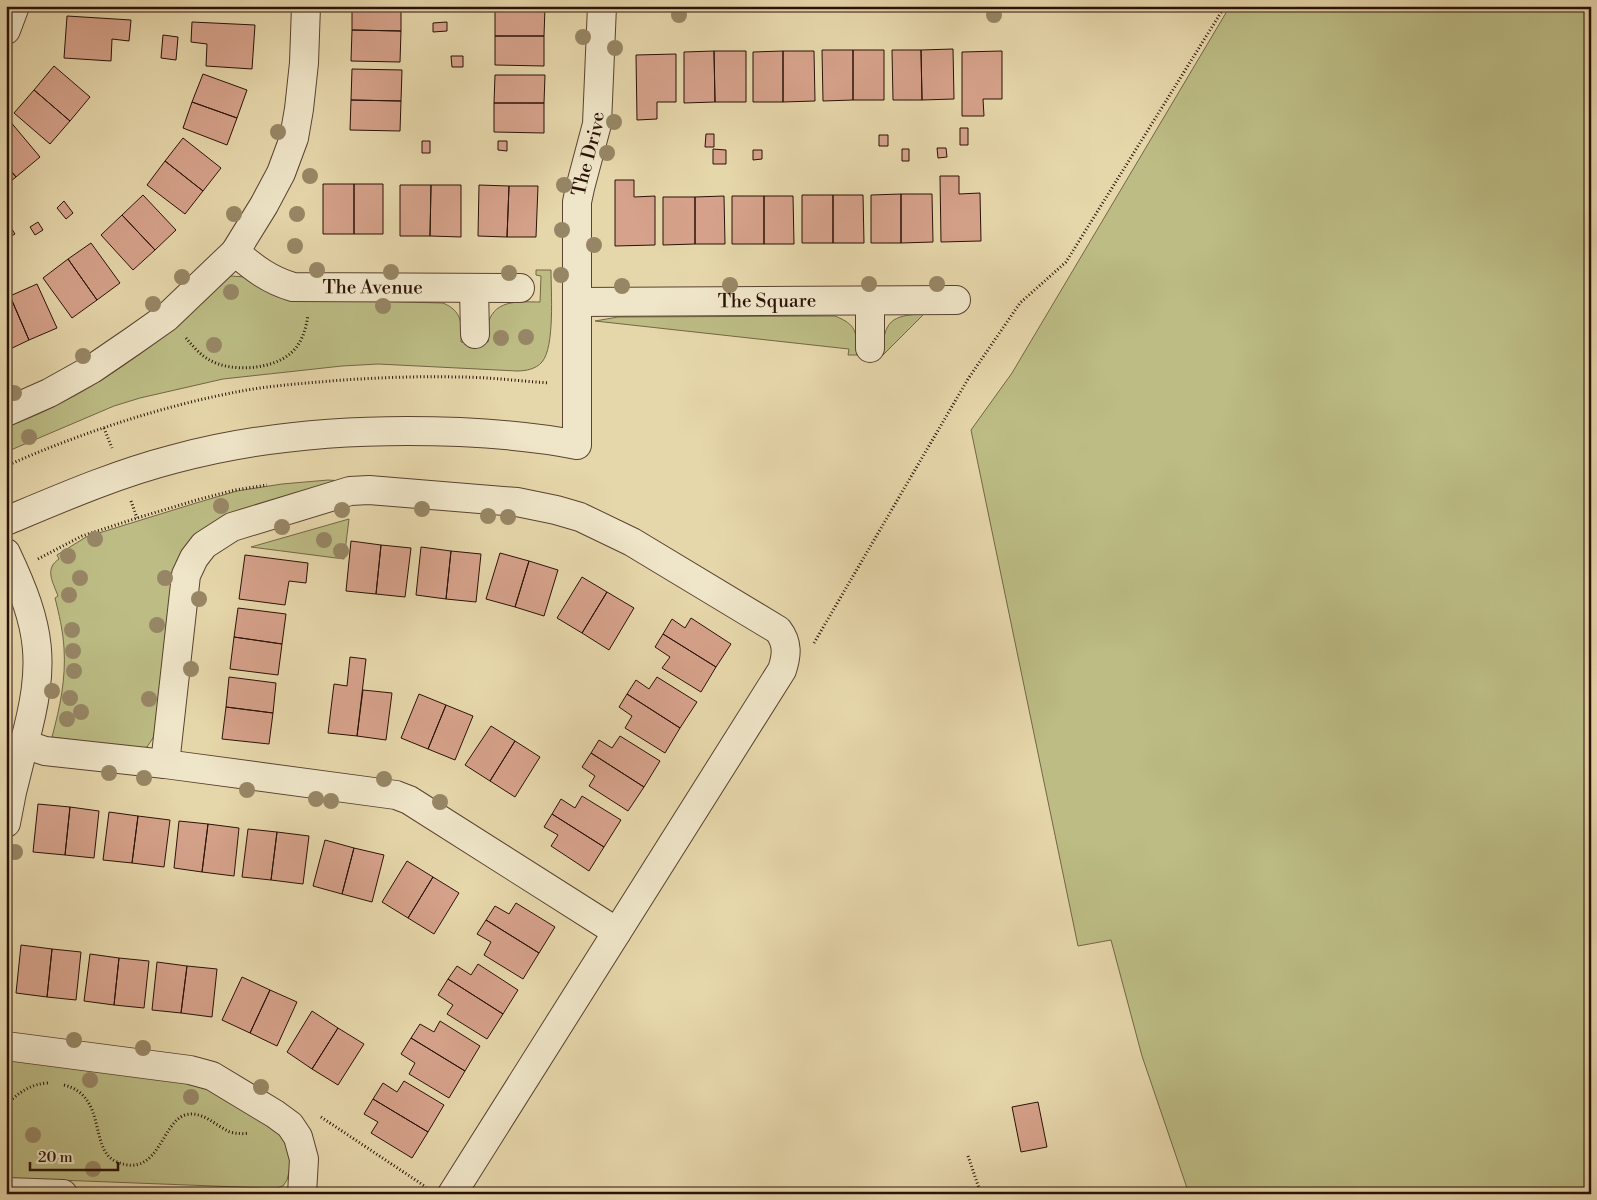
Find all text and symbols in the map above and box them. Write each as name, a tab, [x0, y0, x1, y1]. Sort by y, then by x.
street label: The Drive	[567, 111, 610, 198]
street label: The Avenue	[322, 275, 423, 300]
street label: The Square	[718, 289, 816, 313]
scale bar	[30, 1140, 118, 1172]
text: 20 m	[38, 1148, 73, 1167]

